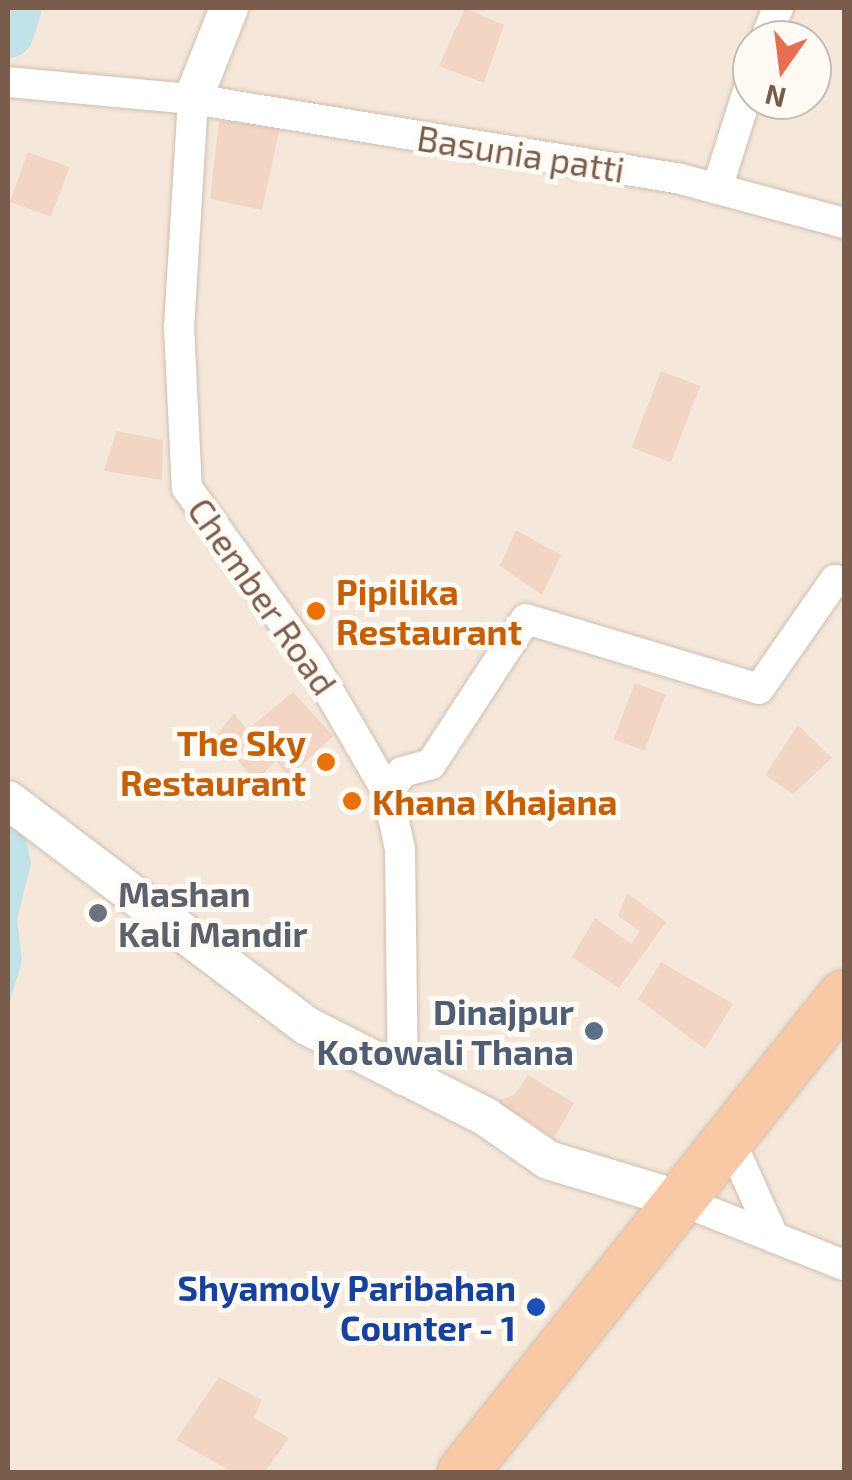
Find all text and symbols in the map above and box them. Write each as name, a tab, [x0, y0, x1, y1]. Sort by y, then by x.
north arrow	[732, 20, 832, 120]
text: N	[761, 78, 789, 116]
street label: Basunia patti	[414, 116, 628, 190]
street label: Chember Road	[180, 489, 346, 703]
place label: Pipilika Restaurant	[336, 570, 522, 652]
marker: Pipilika Restaurant	[305, 600, 327, 622]
place label: The Sky Restaurant	[120, 721, 306, 803]
marker: The Sky Restaurant	[315, 751, 337, 773]
place label: Khana Khajana	[372, 780, 618, 822]
marker: Khana Khajana	[341, 790, 363, 812]
place label: Mashan Kali Mandir	[118, 872, 307, 954]
marker: Mashan Kali Mandir	[87, 902, 109, 924]
place label: Dinajpur Kotowali Thana	[316, 990, 574, 1072]
marker: Dinajpur Kotowali Thana	[583, 1020, 605, 1042]
place label: Shyamoly Paribahan Counter - 1	[177, 1266, 516, 1348]
marker: Shyamoly Paribahan Counter - 1	[525, 1296, 547, 1318]

